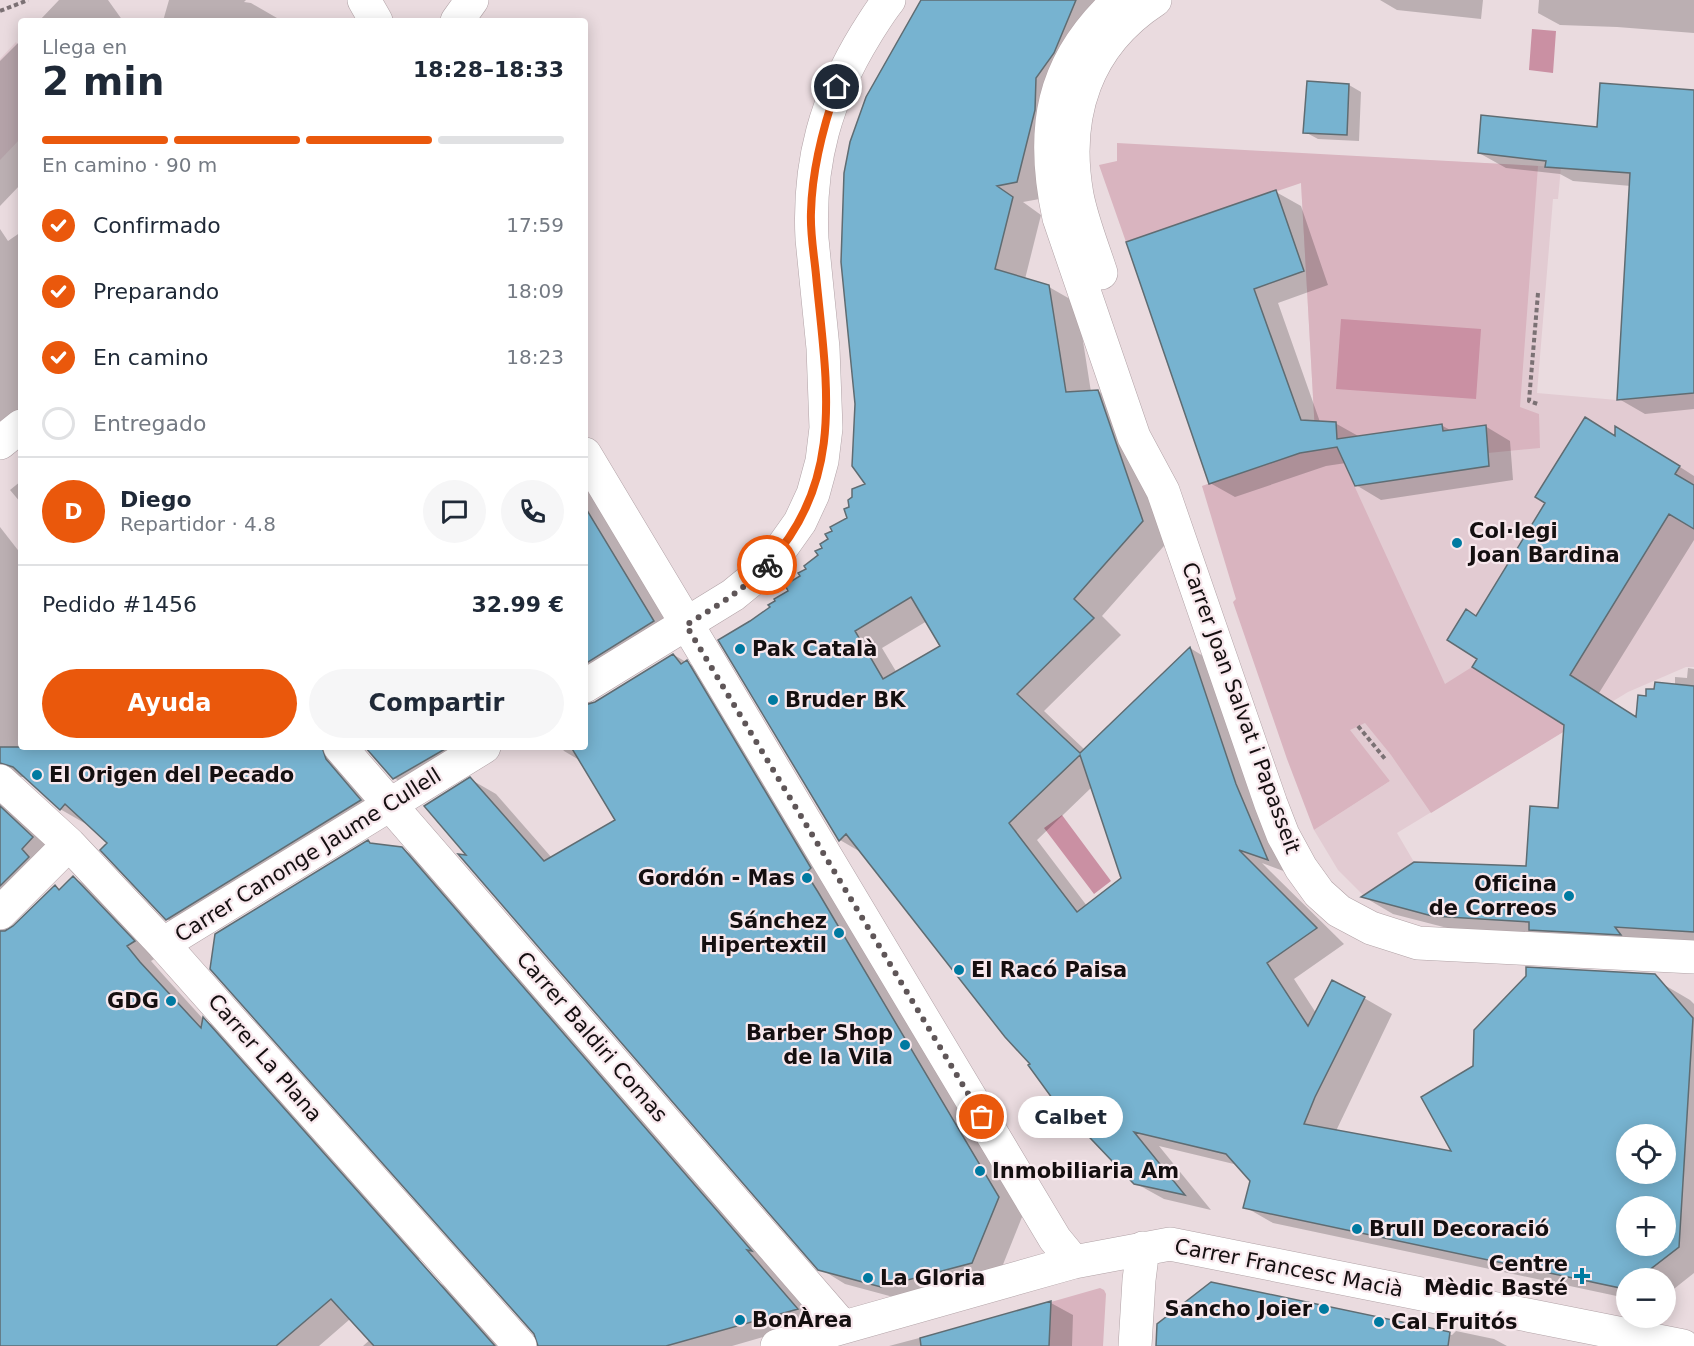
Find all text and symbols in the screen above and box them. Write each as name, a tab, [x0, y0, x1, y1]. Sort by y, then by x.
text: Llega en	[42, 35, 127, 59]
text: 18:28–18:33	[413, 57, 564, 82]
text: 2 min	[42, 59, 164, 104]
pin	[811, 61, 862, 112]
icon: home	[820, 70, 853, 103]
text: En camino · 90 m	[42, 153, 217, 177]
icon: check	[42, 209, 75, 242]
text: Confirmado	[93, 213, 221, 238]
text: 17:59	[506, 213, 564, 237]
icon: check	[42, 275, 75, 308]
text: Preparando	[93, 279, 219, 304]
text: 18:09	[506, 279, 564, 303]
icon: check	[42, 341, 75, 374]
text: En camino	[93, 345, 208, 370]
text: 18:23	[506, 345, 564, 369]
text: Entregado	[93, 411, 206, 436]
button: chat	[423, 480, 486, 543]
button: phone	[501, 480, 564, 543]
text: Diego	[120, 487, 192, 512]
text: D	[64, 499, 83, 524]
text: Repartidor · 4.8	[120, 512, 276, 536]
place label: Col·legi Joan Bardina	[1467, 519, 1620, 567]
courier	[737, 535, 797, 595]
marker: Col·legi Joan Bardina	[1450, 536, 1464, 550]
icon: bike	[751, 549, 784, 582]
street label: Carrer Joan Salvat i Papasseit	[1177, 559, 1305, 857]
text: Pedido #1456	[42, 592, 197, 617]
text: 32.99 €	[471, 592, 564, 617]
place label: Pak Català	[752, 637, 877, 661]
marker: Pak Català	[733, 642, 747, 656]
button: Ayuda	[42, 669, 297, 738]
button: Compartir	[309, 669, 564, 738]
place label: Bruder BK	[785, 688, 906, 712]
marker: Bruder BK	[766, 693, 780, 707]
place label: El Origen del Pecado	[49, 763, 294, 787]
street label: Carrer Canonge Jaume Cullell	[171, 763, 445, 947]
marker: El Origen del Pecado	[30, 768, 44, 782]
place label: Gordón - Mas	[638, 866, 795, 890]
marker: Gordón - Mas	[800, 871, 814, 885]
place label: Oficina de Correos	[1429, 872, 1557, 920]
marker: Oficina de Correos	[1562, 889, 1576, 903]
place label: Sánchez Hipertextil	[700, 909, 827, 957]
marker: Sánchez Hipertextil	[832, 926, 846, 940]
street label: Carrer Baldiri Comas	[512, 947, 672, 1127]
place label: El Racó Paisa	[971, 958, 1127, 982]
marker: El Racó Paisa	[952, 963, 966, 977]
place label: GDG	[107, 989, 159, 1013]
street label: Carrer La Plana	[203, 989, 327, 1127]
marker: GDG	[164, 994, 178, 1008]
place label: Barber Shop de la Vila	[746, 1021, 893, 1069]
marker: Barber Shop de la Vila	[898, 1038, 912, 1052]
pin	[956, 1091, 1007, 1142]
callout: Calbet	[1018, 1096, 1123, 1138]
icon: bag	[965, 1100, 998, 1133]
text: Calbet	[1034, 1105, 1107, 1129]
map controls	[1616, 1124, 1676, 1328]
button: locate	[1616, 1124, 1676, 1184]
place label: Inmobiliaria Am	[992, 1159, 1179, 1183]
marker: Inmobiliaria Am	[973, 1164, 987, 1178]
button: +	[1616, 1196, 1676, 1256]
place label: Brull Decoració	[1369, 1217, 1549, 1241]
marker: Brull Decoració	[1350, 1222, 1364, 1236]
street label: Carrer Francesc Macià	[1173, 1234, 1405, 1302]
place label: Centre Mèdic Basté	[1424, 1252, 1568, 1300]
place label: La Gloria	[880, 1266, 985, 1290]
marker: Centre Mèdic Basté	[1573, 1267, 1591, 1285]
button: −	[1616, 1268, 1676, 1328]
marker: La Gloria	[861, 1271, 875, 1285]
place label: Sancho Joier	[1165, 1297, 1313, 1321]
marker: Sancho Joier	[1317, 1302, 1331, 1316]
place label: BonÀrea	[752, 1307, 852, 1332]
place label: Cal Fruitós	[1391, 1310, 1518, 1334]
marker: BonÀrea	[733, 1313, 747, 1327]
marker: Cal Fruitós	[1372, 1315, 1386, 1329]

